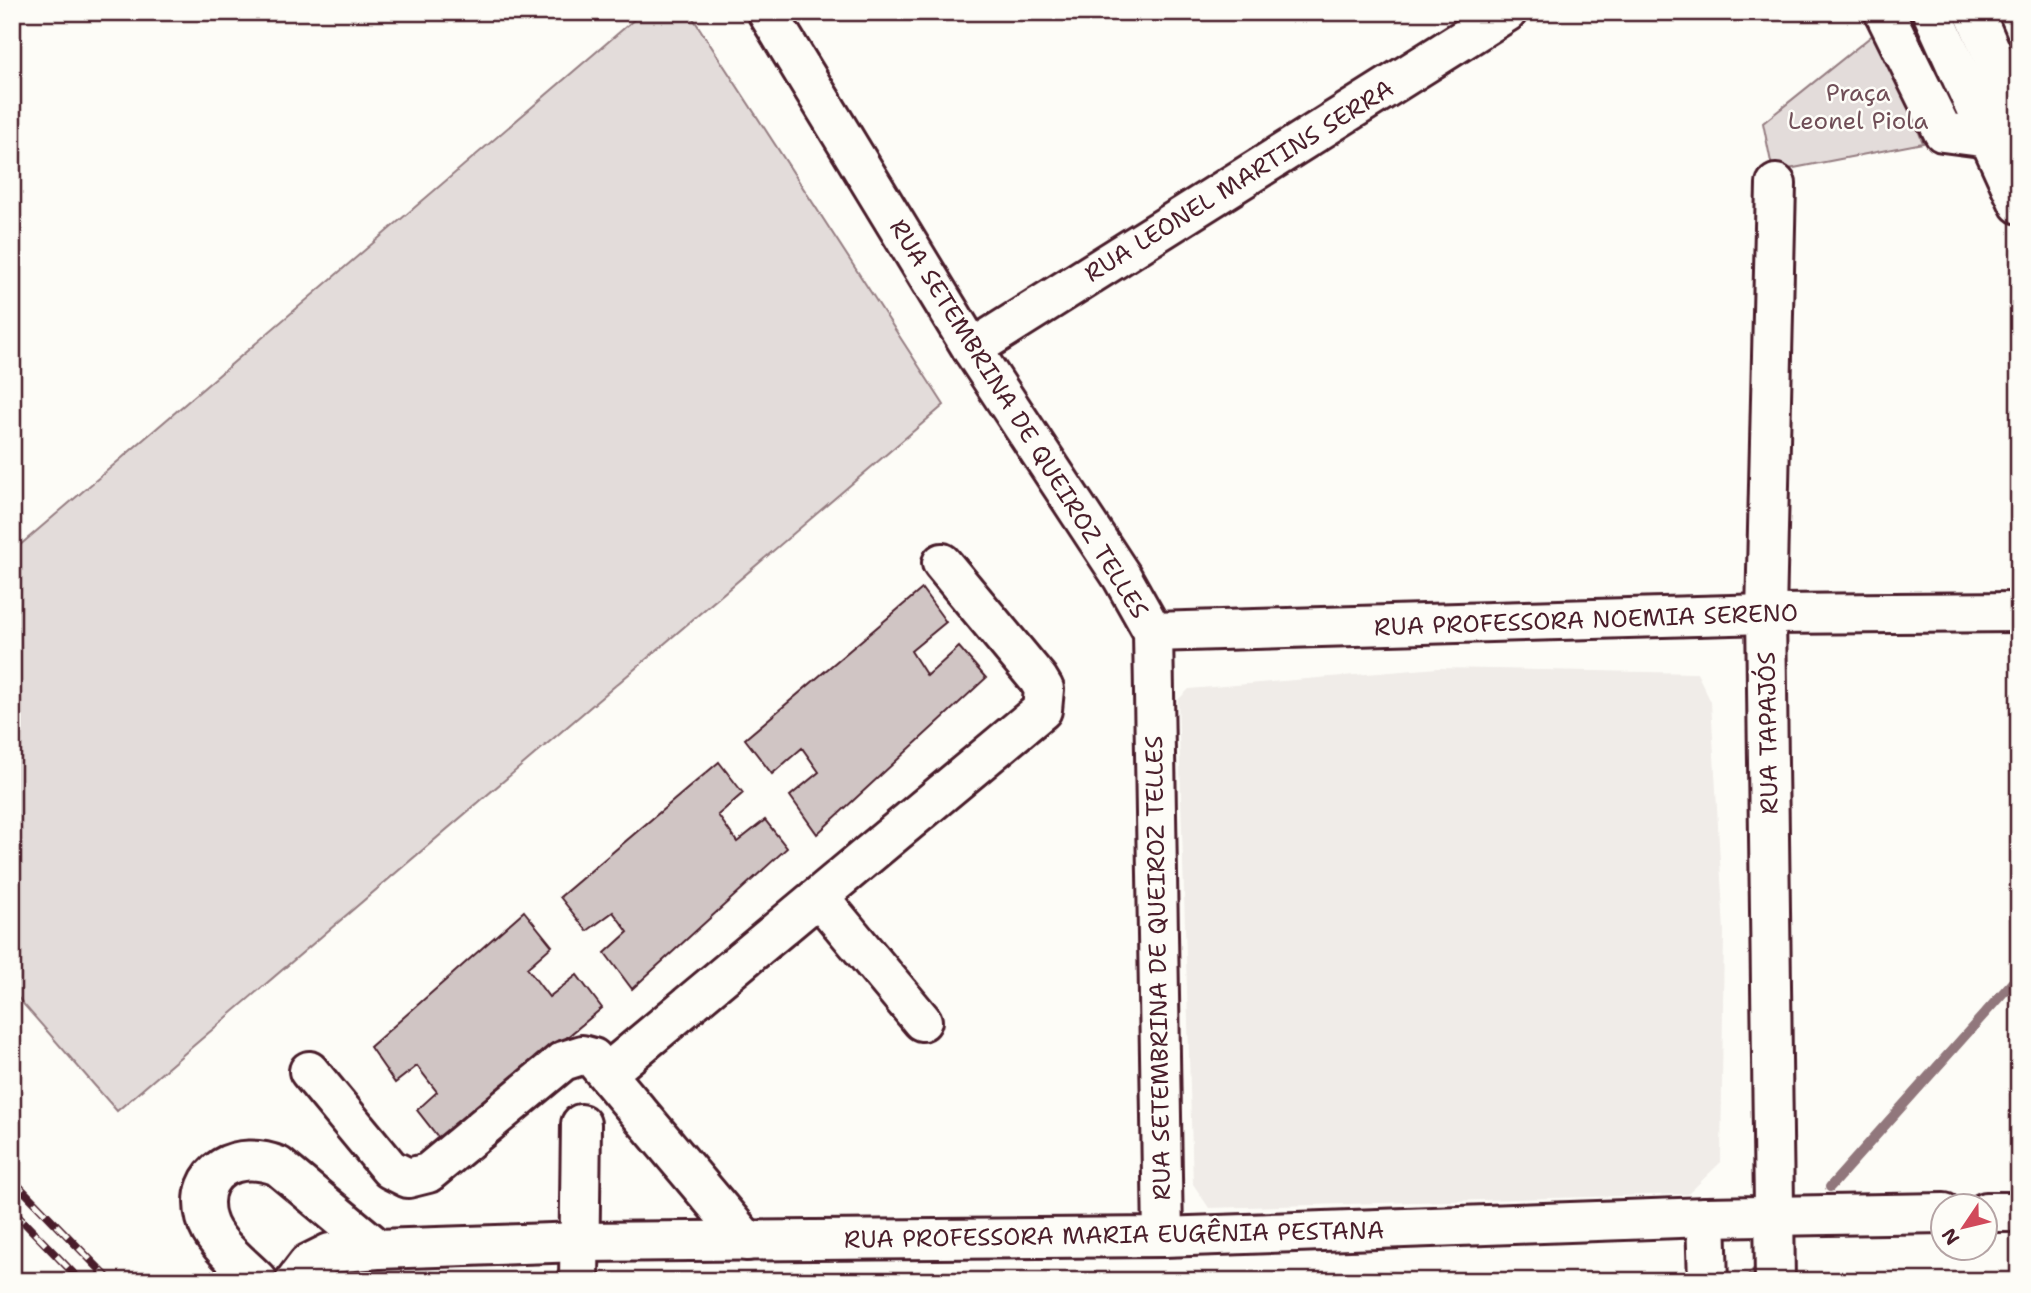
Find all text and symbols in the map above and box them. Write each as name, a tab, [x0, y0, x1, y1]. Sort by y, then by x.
street label: RUA LEONEL MARTINS SERRA	[1079, 72, 1399, 290]
park label: Praça Leonel Piola	[1788, 77, 1928, 137]
street label: RUA SETEMBRINA DE QUEIROZ TELLES	[882, 213, 1156, 625]
street label: RUA PROFESSORA NOEMIA SERENO	[1373, 597, 1799, 643]
street label: RUA TAPAJÓS	[1751, 651, 1785, 815]
street label: RUA SETEMBRINA DE QUEIROZ TELLES	[1138, 735, 1178, 1201]
north arrow	[1930, 1192, 2000, 1262]
street label: RUA PROFESSORA MARIA EUGÊNIA PESTANA	[844, 1214, 1384, 1256]
text: N	[1936, 1223, 1965, 1250]

